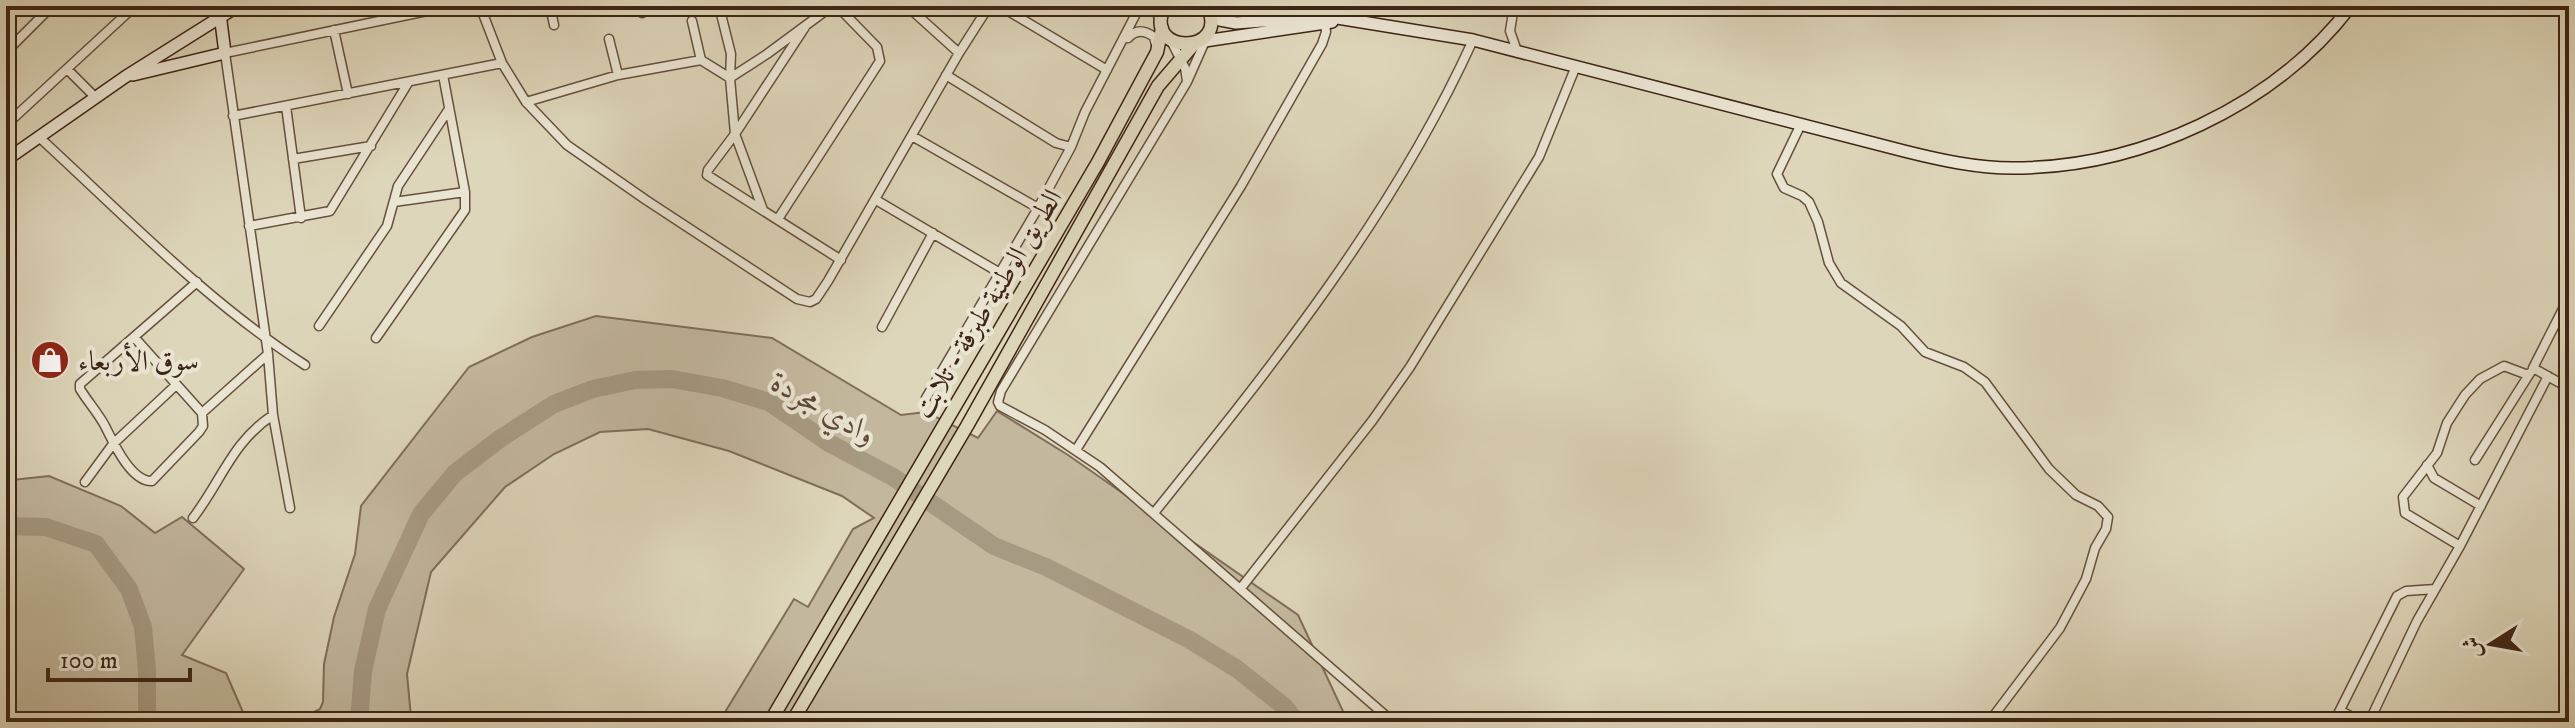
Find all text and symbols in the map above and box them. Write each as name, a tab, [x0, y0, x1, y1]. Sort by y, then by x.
street label: الطريق الوطنية طبرقة - تلابت	[906, 183, 1071, 425]
shop icon: سوق الأربعاء	[29, 339, 71, 381]
place label: سوق الأربعاء	[78, 342, 199, 379]
water label: وادي مجردة	[761, 364, 882, 457]
north arrow	[2451, 604, 2531, 684]
scale bar	[48, 632, 190, 682]
text: ش	[2458, 634, 2488, 661]
text: 100 m	[60, 646, 118, 676]

